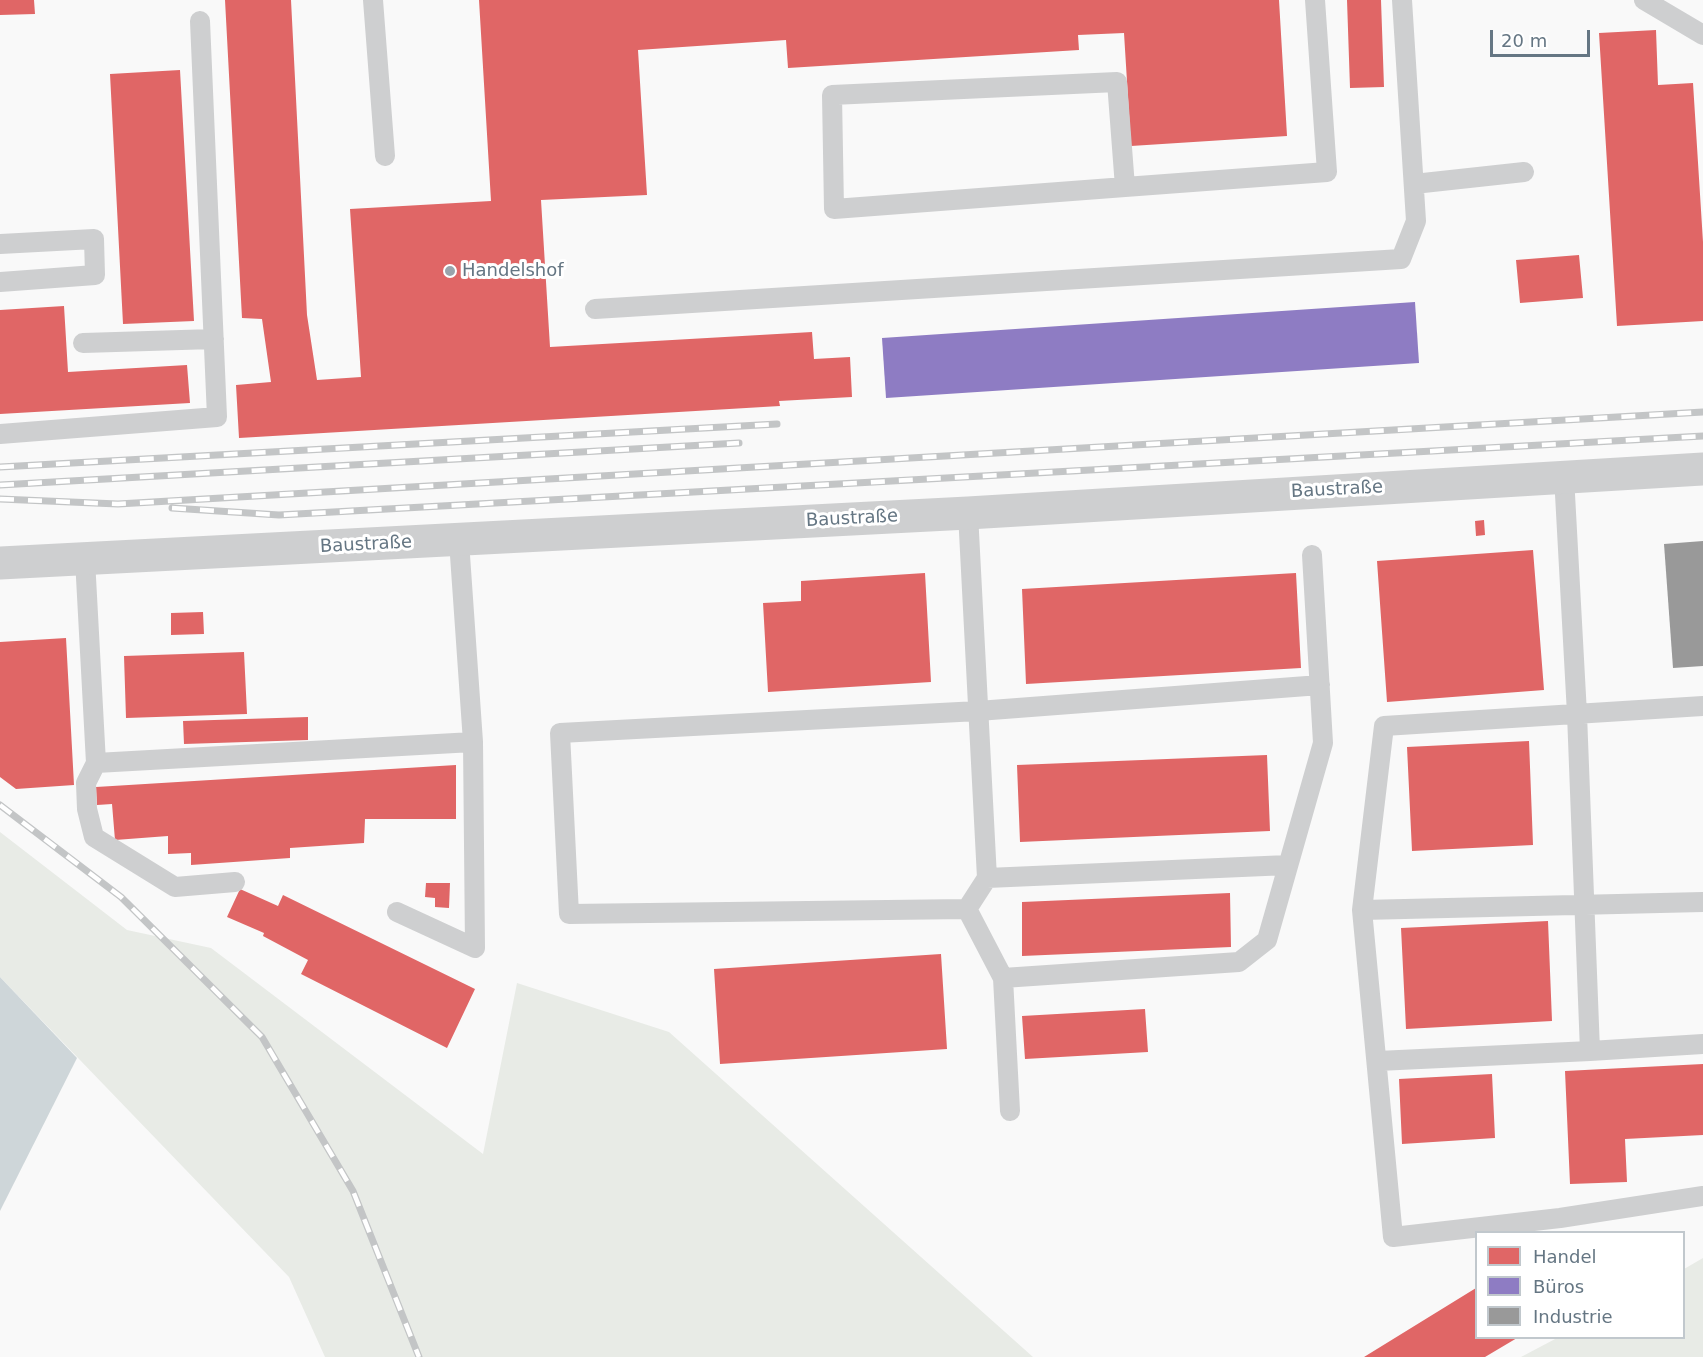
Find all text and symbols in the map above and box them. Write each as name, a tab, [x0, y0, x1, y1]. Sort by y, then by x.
scale bar	[1493, 18, 1594, 56]
text: 20 m	[1501, 30, 1547, 51]
place label: Handelshof	[462, 260, 564, 282]
marker: Handelshof	[443, 264, 457, 278]
street label: Baustraße	[1290, 477, 1384, 503]
street label: Baustraße	[805, 506, 899, 532]
street label: Baustraße	[319, 532, 413, 558]
legend	[1475, 1231, 1685, 1339]
text: Handel	[1533, 1246, 1596, 1267]
text: Büros	[1533, 1276, 1584, 1297]
text: Industrie	[1533, 1306, 1612, 1327]

